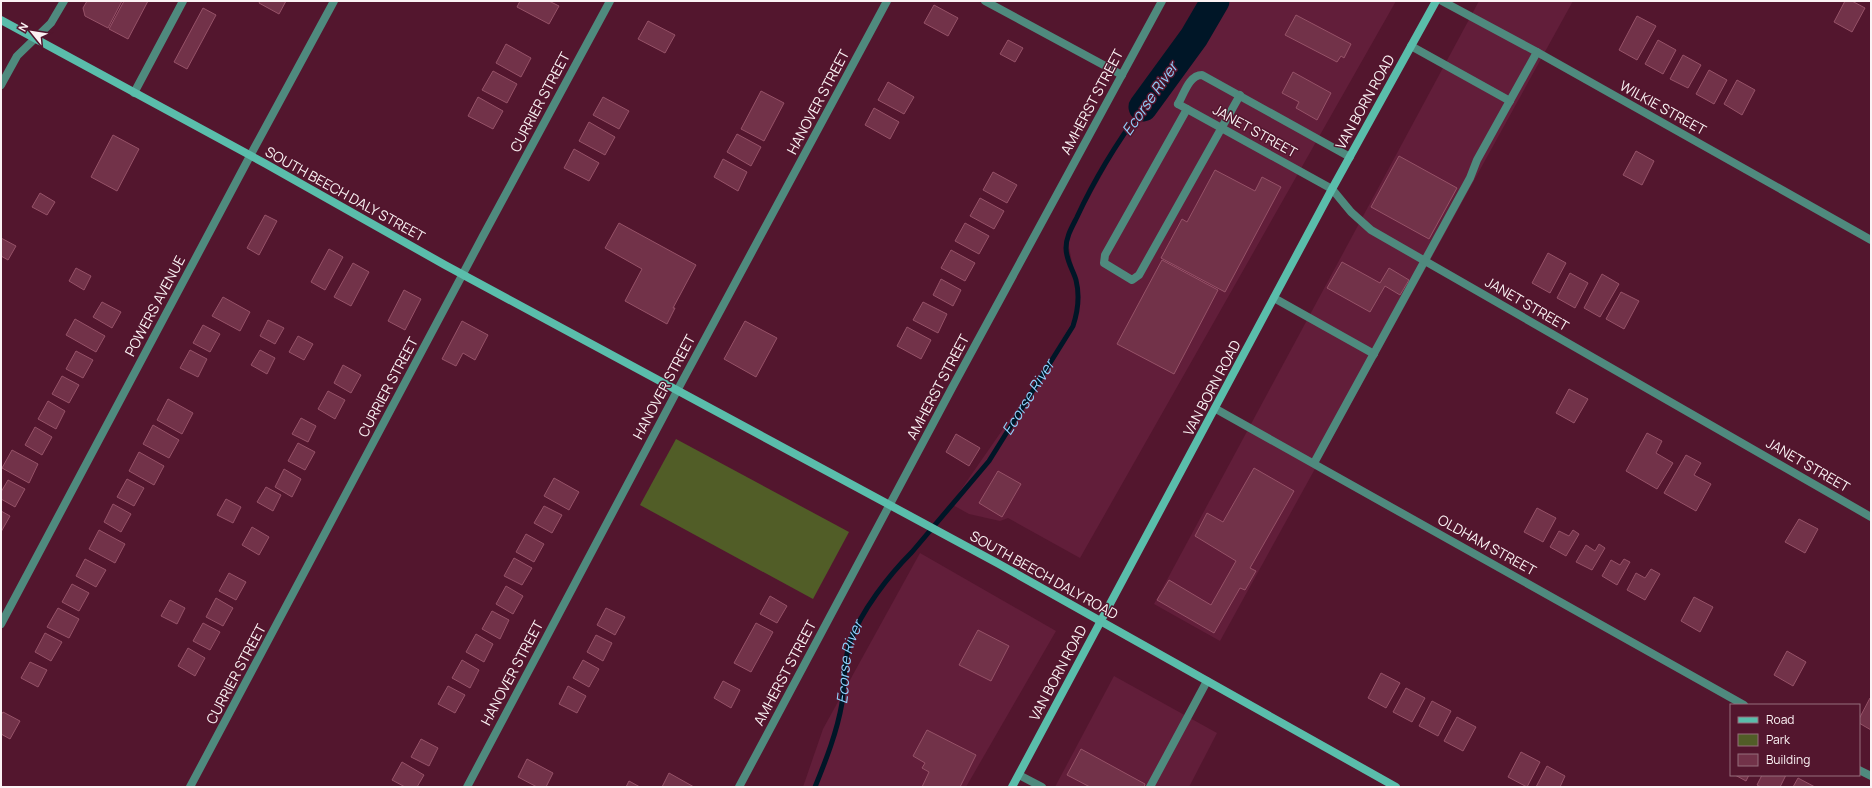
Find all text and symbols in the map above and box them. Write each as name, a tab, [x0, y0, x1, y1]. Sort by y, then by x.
north arrow	[12, 12, 52, 52]
text: N	[14, 19, 31, 34]
street label: AMHERST STREET	[1056, 45, 1128, 158]
street label: HANOVER STREET	[782, 46, 853, 157]
street label: CURRIER STREET	[505, 48, 574, 155]
street label: VAN BORN ROAD	[1331, 51, 1398, 153]
water label: Ecorse River	[1117, 56, 1184, 139]
street label: WILKIE STREET	[1617, 76, 1710, 139]
street label: JANET STREET	[1210, 100, 1301, 162]
street label: SOUTH BEECH DALY STREET	[262, 142, 429, 246]
street label: POWERS AVENUE	[120, 252, 189, 359]
street label: JANET STREET	[1482, 272, 1573, 335]
street label: AMHERST STREET	[902, 330, 974, 443]
street label: HANOVER STREET	[628, 331, 699, 442]
street label: CURRIER STREET	[353, 333, 422, 440]
street label: VAN BORN ROAD	[1178, 337, 1245, 439]
water label: Ecorse River	[997, 354, 1061, 439]
street label: JANET STREET	[1763, 433, 1854, 496]
street label: OLDHAM STREET	[1435, 510, 1540, 580]
street label: SOUTH BEECH DALY ROAD	[967, 526, 1122, 623]
water label: Ecorse River	[831, 614, 869, 705]
street label: AMHERST STREET	[749, 616, 821, 729]
street label: HANOVER STREET	[476, 617, 547, 728]
street label: CURRIER STREET	[201, 620, 270, 727]
street label: VAN BORN ROAD	[1024, 622, 1091, 724]
legend	[1730, 704, 1860, 776]
text: Road	[1766, 711, 1794, 728]
text: Park	[1766, 731, 1791, 748]
text: Building	[1766, 751, 1810, 768]

